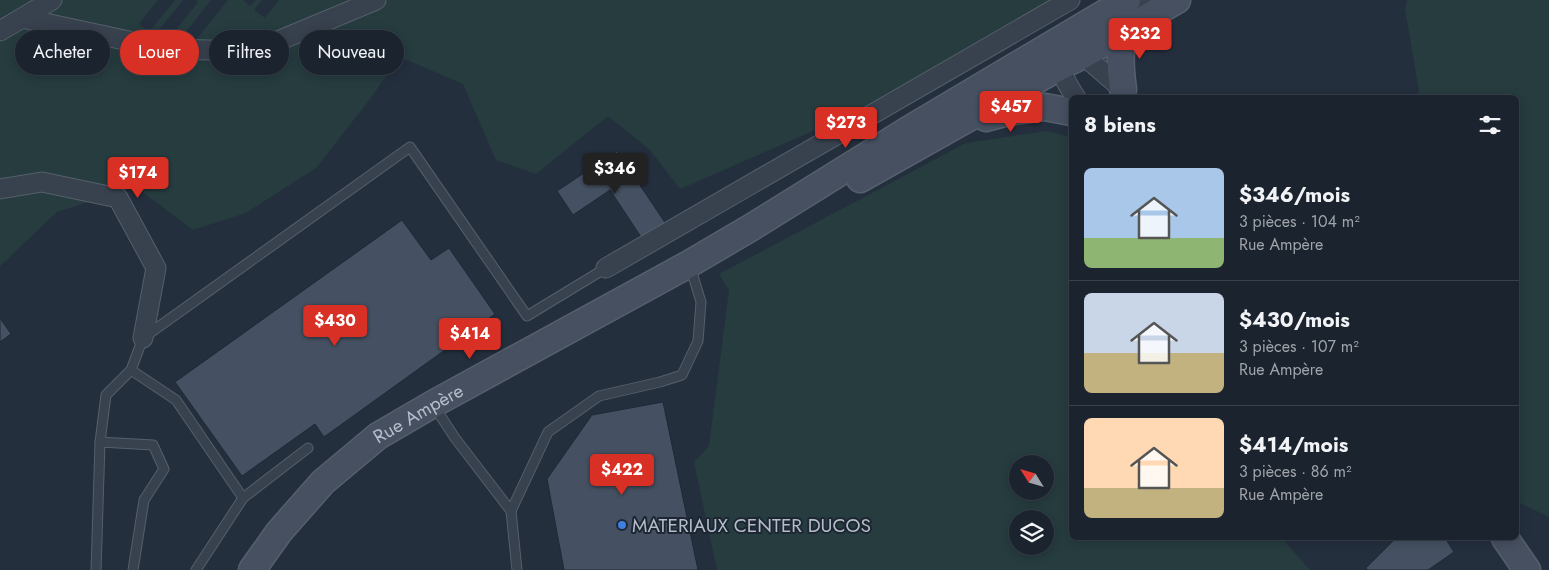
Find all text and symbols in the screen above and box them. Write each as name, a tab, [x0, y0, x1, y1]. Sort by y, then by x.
pin: $232	[1110, 18, 1170, 60]
text: $232	[1120, 22, 1160, 45]
chip: Acheter	[15, 30, 110, 75]
chip: Louer	[120, 30, 199, 75]
chip: Filtres	[209, 30, 289, 75]
chip: Nouveau	[299, 30, 404, 75]
pin: $457	[981, 90, 1041, 133]
text: $457	[990, 95, 1032, 118]
pin: $273	[816, 106, 876, 149]
text: 8 biens	[1084, 110, 1156, 140]
text: $273	[826, 111, 866, 134]
icon: filters	[1476, 111, 1504, 139]
pin: $346	[585, 152, 645, 195]
pin: $174	[108, 156, 168, 199]
text: $346	[594, 157, 636, 180]
text: $174	[119, 161, 157, 184]
text: $346/mois	[1239, 180, 1350, 210]
icon: home	[1124, 188, 1184, 248]
text: 3 pièces · 104 m²	[1239, 210, 1360, 233]
text: Rue Ampère	[1239, 233, 1323, 256]
pin: $430	[305, 304, 365, 347]
text: $430/mois	[1239, 305, 1350, 335]
text: $430	[314, 309, 356, 332]
icon: home	[1124, 313, 1184, 373]
pin: $414	[440, 318, 500, 360]
text: $414	[450, 322, 490, 345]
text: 3 pièces · 107 m²	[1239, 335, 1359, 358]
text: Rue Ampère	[1239, 358, 1323, 381]
street label: Rue Ampère	[368, 376, 468, 450]
text: $414/mois	[1239, 430, 1348, 460]
icon: home	[1124, 438, 1184, 498]
pin: $422	[592, 454, 652, 496]
north arrow	[1009, 455, 1054, 500]
map controls	[1009, 455, 1054, 555]
text: $422	[601, 458, 643, 481]
text: 3 pièces · 86 m²	[1239, 460, 1352, 483]
text: Rue Ampère	[1239, 483, 1323, 506]
button: layers	[1009, 510, 1054, 555]
place label: MATERIAUX CENTER DUCOS	[632, 512, 871, 539]
marker: MATERIAUX CENTER DUCOS	[616, 519, 628, 531]

